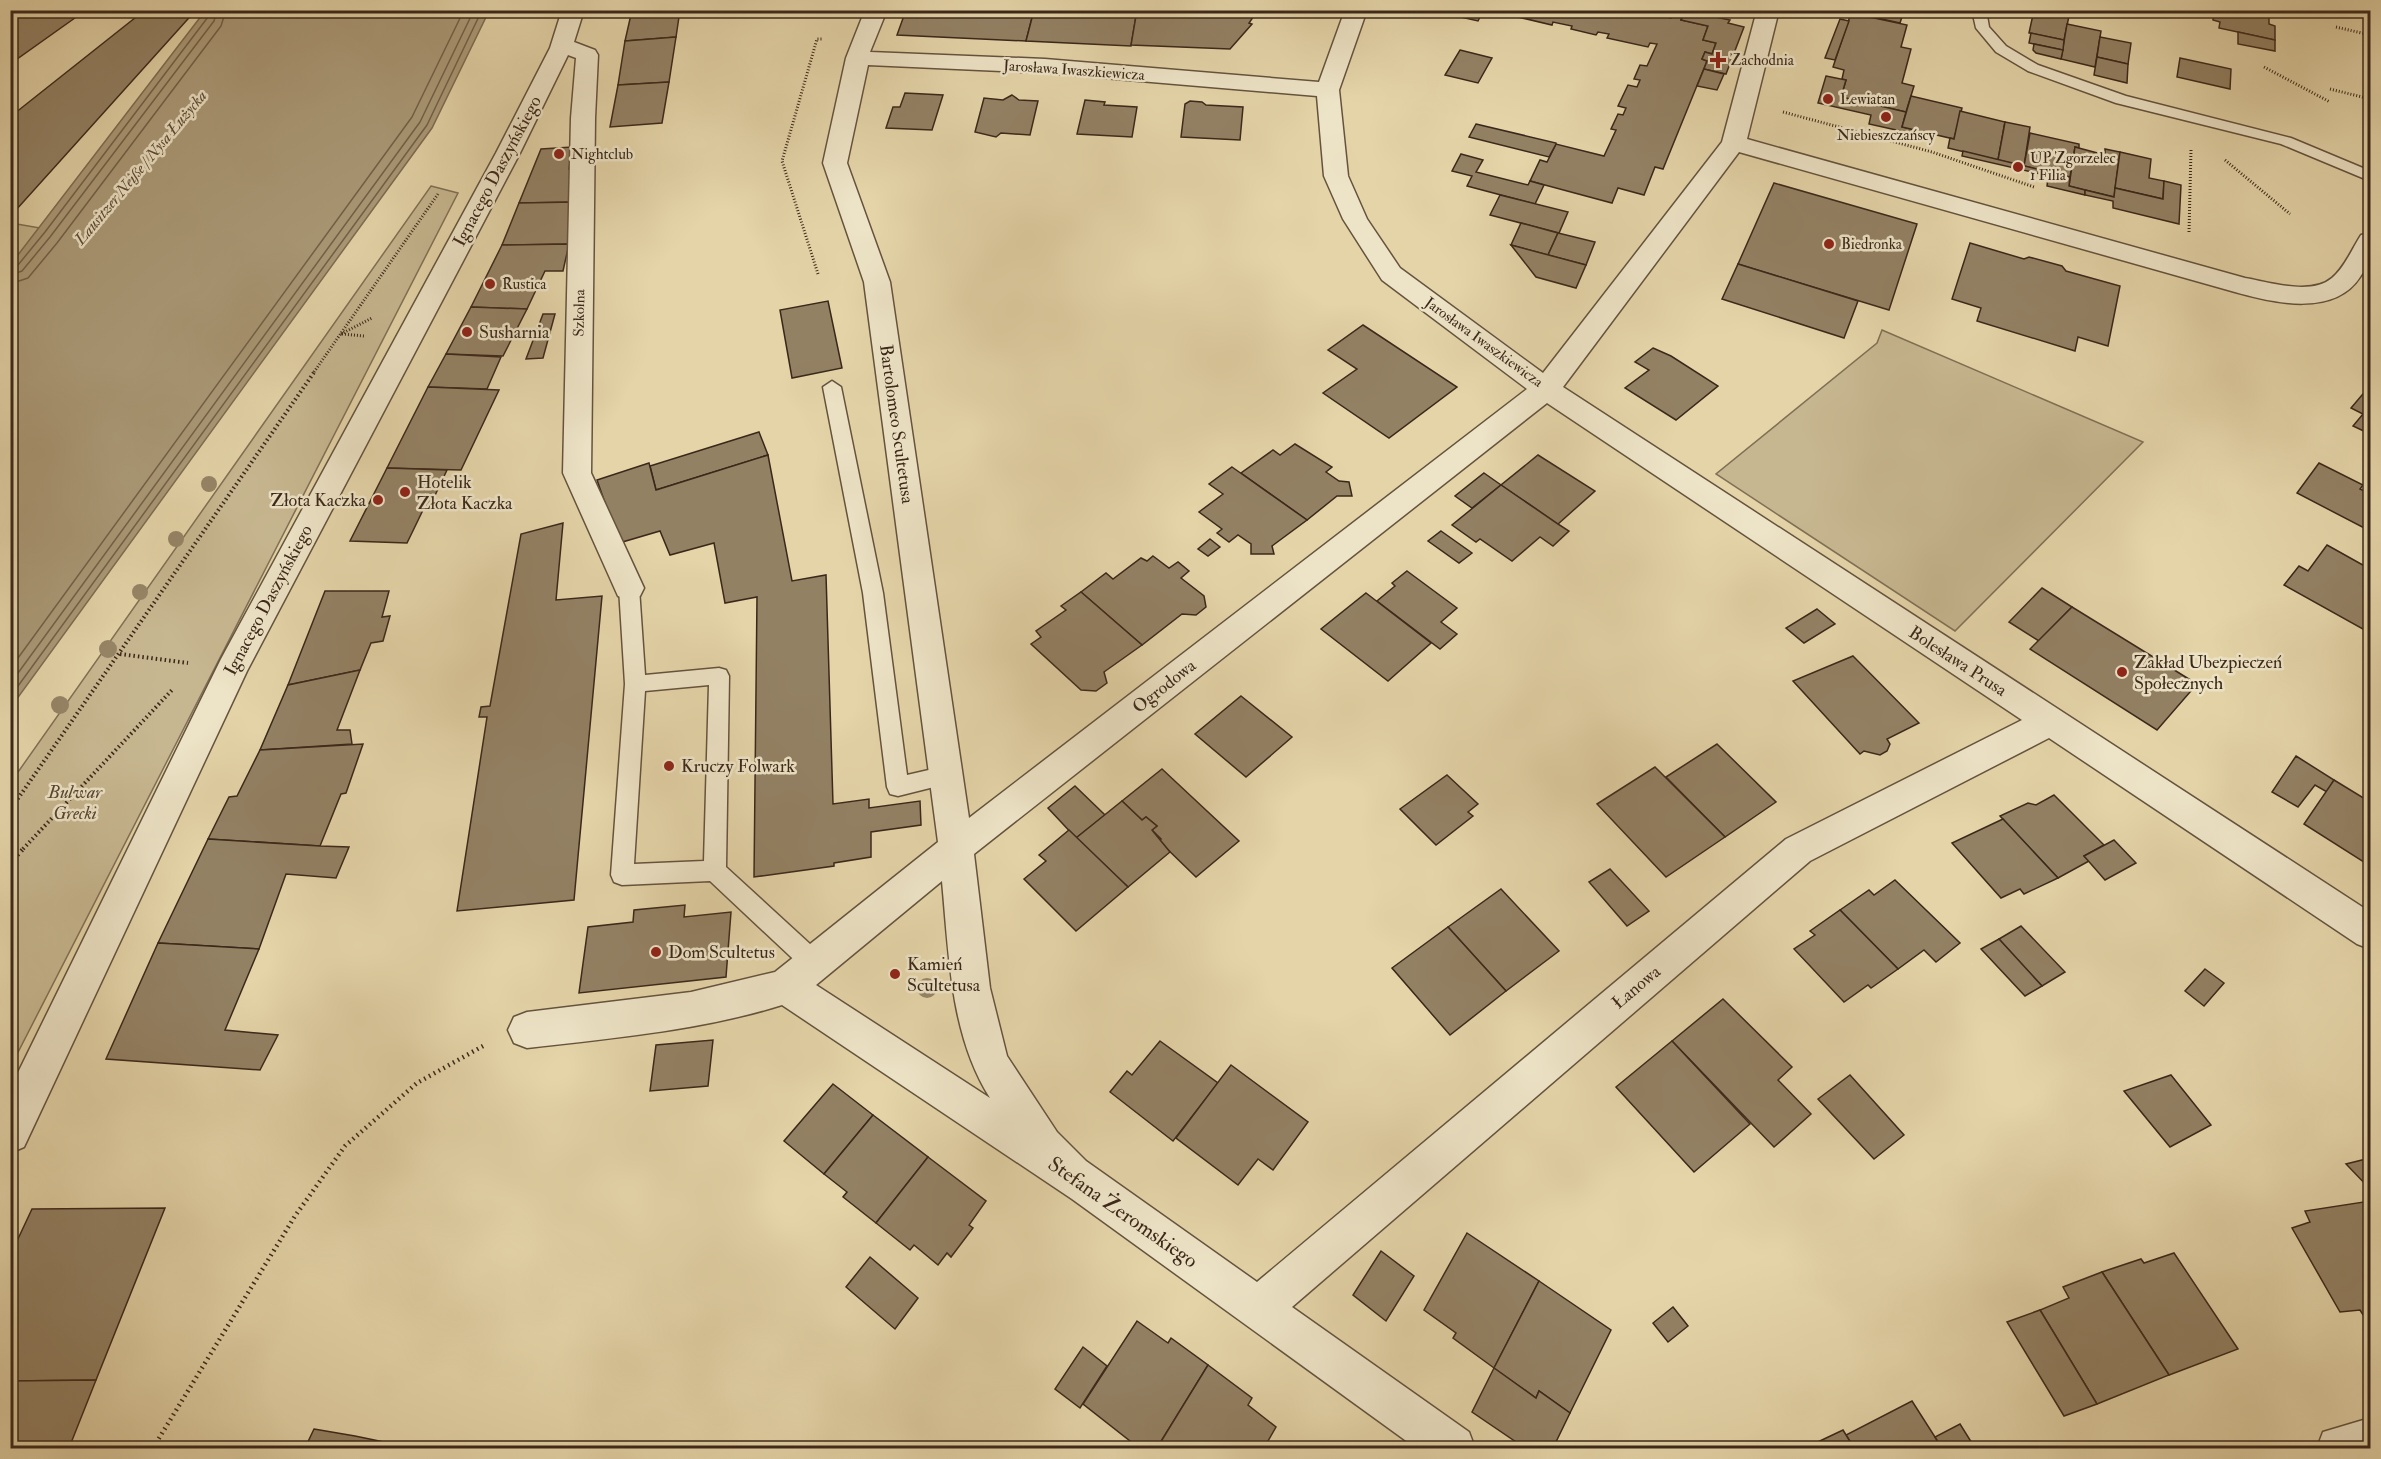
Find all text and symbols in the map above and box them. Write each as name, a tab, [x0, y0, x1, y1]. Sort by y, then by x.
place label: Zachodnia	[1730, 51, 1795, 70]
marker: Zachodnia	[1711, 53, 1725, 67]
street label: Jarosława Iwaszkiewicza	[1002, 56, 1146, 86]
water label: Lausitzer Neiße / Nysa Łużycka	[70, 86, 211, 250]
place label: Lewiatan	[1840, 90, 1896, 109]
street label: Ignacego Daszyńskiego	[448, 92, 547, 251]
marker: Lewiatan	[1821, 92, 1835, 106]
marker: Niebieszczańscy	[1879, 110, 1893, 124]
place label: Niebieszczańscy	[1837, 126, 1936, 145]
place label: Nightclub	[571, 145, 633, 164]
marker: Nightclub	[552, 147, 566, 161]
place label: UP Zgorzelec 1 Filia	[2030, 149, 2116, 185]
marker: UP Zgorzelec 1 Filia	[2011, 160, 2025, 174]
place label: Biedronka	[1841, 235, 1903, 254]
marker: Biedronka	[1822, 237, 1836, 251]
place label: Rustica	[502, 275, 547, 294]
marker: Rustica	[483, 277, 497, 291]
street label: Szkolna	[570, 288, 589, 337]
street label: Jarosława Iwaszkiewicza	[1419, 292, 1547, 393]
place label: Susharnia	[479, 321, 550, 344]
marker: Susharnia	[460, 325, 474, 339]
street label: Bartolomeo Scultetusa	[874, 343, 919, 506]
place label: Hotelik Złota Kaczka	[417, 471, 513, 515]
marker: Hotelik Złota Kaczka	[398, 485, 412, 499]
place label: Złota Kaczka	[270, 489, 367, 512]
marker: Złota Kaczka	[371, 493, 385, 507]
street label: Ignacego Daszyńskiego	[219, 521, 318, 680]
street label: Bolesława Prusa	[1904, 621, 2012, 702]
place label: Zakład Ubezpieczeń Społecznych	[2134, 651, 2282, 695]
street label: Ogrodowa	[1128, 654, 1201, 718]
marker: Zakład Ubezpieczeń Społecznych	[2115, 665, 2129, 679]
place label: Kruczy Folwark	[681, 755, 795, 778]
marker: Kruczy Folwark	[662, 759, 676, 773]
park label: Bulwar Grecki	[47, 781, 103, 825]
place label: Dom Scultetus	[668, 941, 775, 964]
marker: Dom Scultetus	[649, 945, 663, 959]
place label: Kamień Scultetusa	[907, 953, 981, 997]
street label: Łanowa	[1607, 960, 1666, 1014]
marker: Kamień Scultetusa	[888, 967, 902, 981]
street label: Stefana Żeromskiego	[1042, 1151, 1203, 1274]

